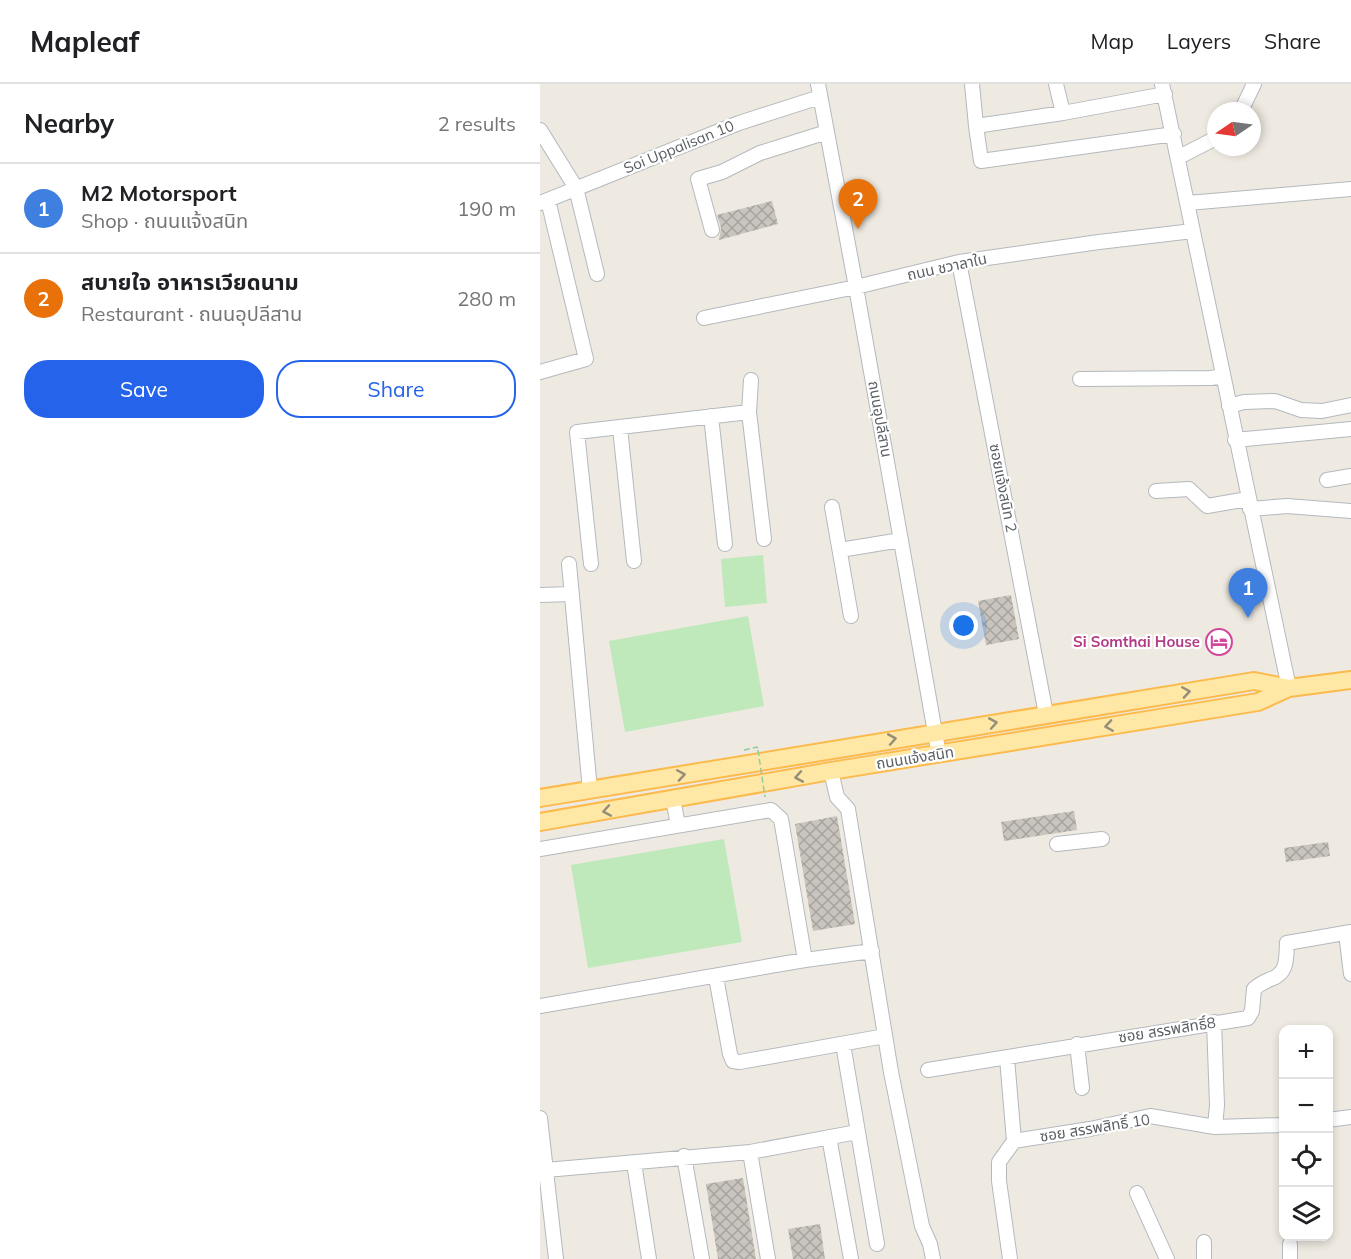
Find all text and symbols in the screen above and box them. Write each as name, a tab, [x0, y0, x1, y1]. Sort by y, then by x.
text: Mapleaf	[30, 24, 139, 59]
text: Map	[1091, 28, 1134, 54]
text: Layers	[1167, 28, 1231, 54]
text: Share	[1264, 28, 1321, 54]
north arrow	[1207, 102, 1261, 156]
text: Nearby	[24, 107, 114, 140]
text: 2 results	[438, 111, 516, 136]
street label: Soi Uppalisan 10	[621, 116, 737, 177]
text: M2 Motorsport	[81, 179, 237, 207]
pin: 2	[838, 180, 878, 229]
text: 1	[38, 196, 50, 221]
text: 190 m	[457, 196, 516, 221]
text: Shop · ถนนแจ้งสนิท	[81, 208, 248, 233]
street label: ถนน ชวาลาใน	[905, 249, 989, 284]
text: สบายใจ อาหารเวียดนาม	[81, 268, 299, 296]
text: 2	[38, 286, 50, 311]
text: 280 m	[457, 286, 516, 311]
text: Restaurant · ถนนอุปลีสาน	[81, 301, 302, 326]
button: Save	[24, 360, 264, 418]
button: Share	[276, 360, 516, 418]
street label: ถนนอุปลีสาน	[864, 379, 897, 459]
street label: ซอยแจ้งสนิท 2	[986, 442, 1021, 534]
pin: 1	[1228, 568, 1268, 618]
your location	[949, 611, 978, 640]
hotel icon: Si Somthai House	[1204, 627, 1234, 657]
place label: Si Somthai House	[1073, 632, 1200, 651]
one-way arrow	[1180, 686, 1190, 699]
one-way arrow	[988, 717, 998, 730]
one-way arrow	[1105, 719, 1114, 731]
one-way arrow	[887, 734, 896, 746]
street label: ถนนแจ้งสนิท	[875, 742, 955, 773]
one-way arrow	[676, 769, 685, 781]
one-way arrow	[794, 770, 804, 783]
one-way arrow	[602, 804, 612, 817]
street label: ซอย สรรพสิทธิ์8	[1117, 1012, 1217, 1047]
map controls	[1279, 1025, 1333, 1241]
button: +	[1279, 1025, 1333, 1079]
button: −	[1279, 1079, 1333, 1133]
street label: ซอย สรรพสิทธิ์ 10	[1039, 1109, 1151, 1146]
button: locate	[1279, 1133, 1333, 1187]
button: layers	[1279, 1187, 1333, 1241]

